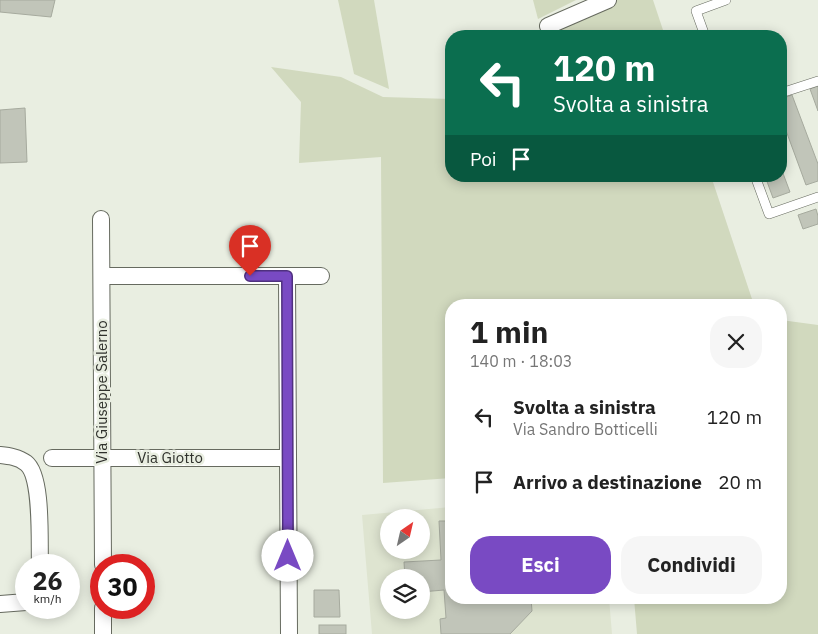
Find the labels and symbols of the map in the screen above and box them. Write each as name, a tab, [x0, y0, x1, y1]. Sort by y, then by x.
pin	[229, 225, 271, 276]
street label: Via Giuseppe Salerno	[92, 320, 111, 464]
street label: Via Giotto	[137, 448, 203, 467]
north arrow	[380, 509, 430, 559]
position arrow	[261, 529, 313, 581]
speed limit sign: 30	[90, 554, 155, 619]

